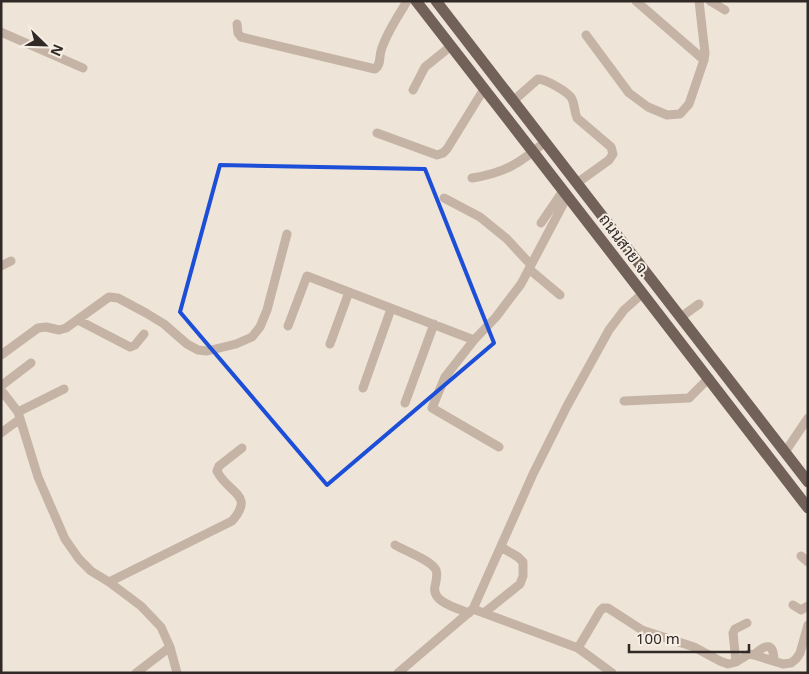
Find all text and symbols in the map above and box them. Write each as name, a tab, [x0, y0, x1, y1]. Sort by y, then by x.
north arrow	[20, 20, 70, 70]
text: N	[46, 41, 68, 59]
street label: ถนนสาย จ.	[594, 209, 656, 281]
scale bar	[629, 622, 749, 654]
text: 100 m	[636, 628, 680, 648]

